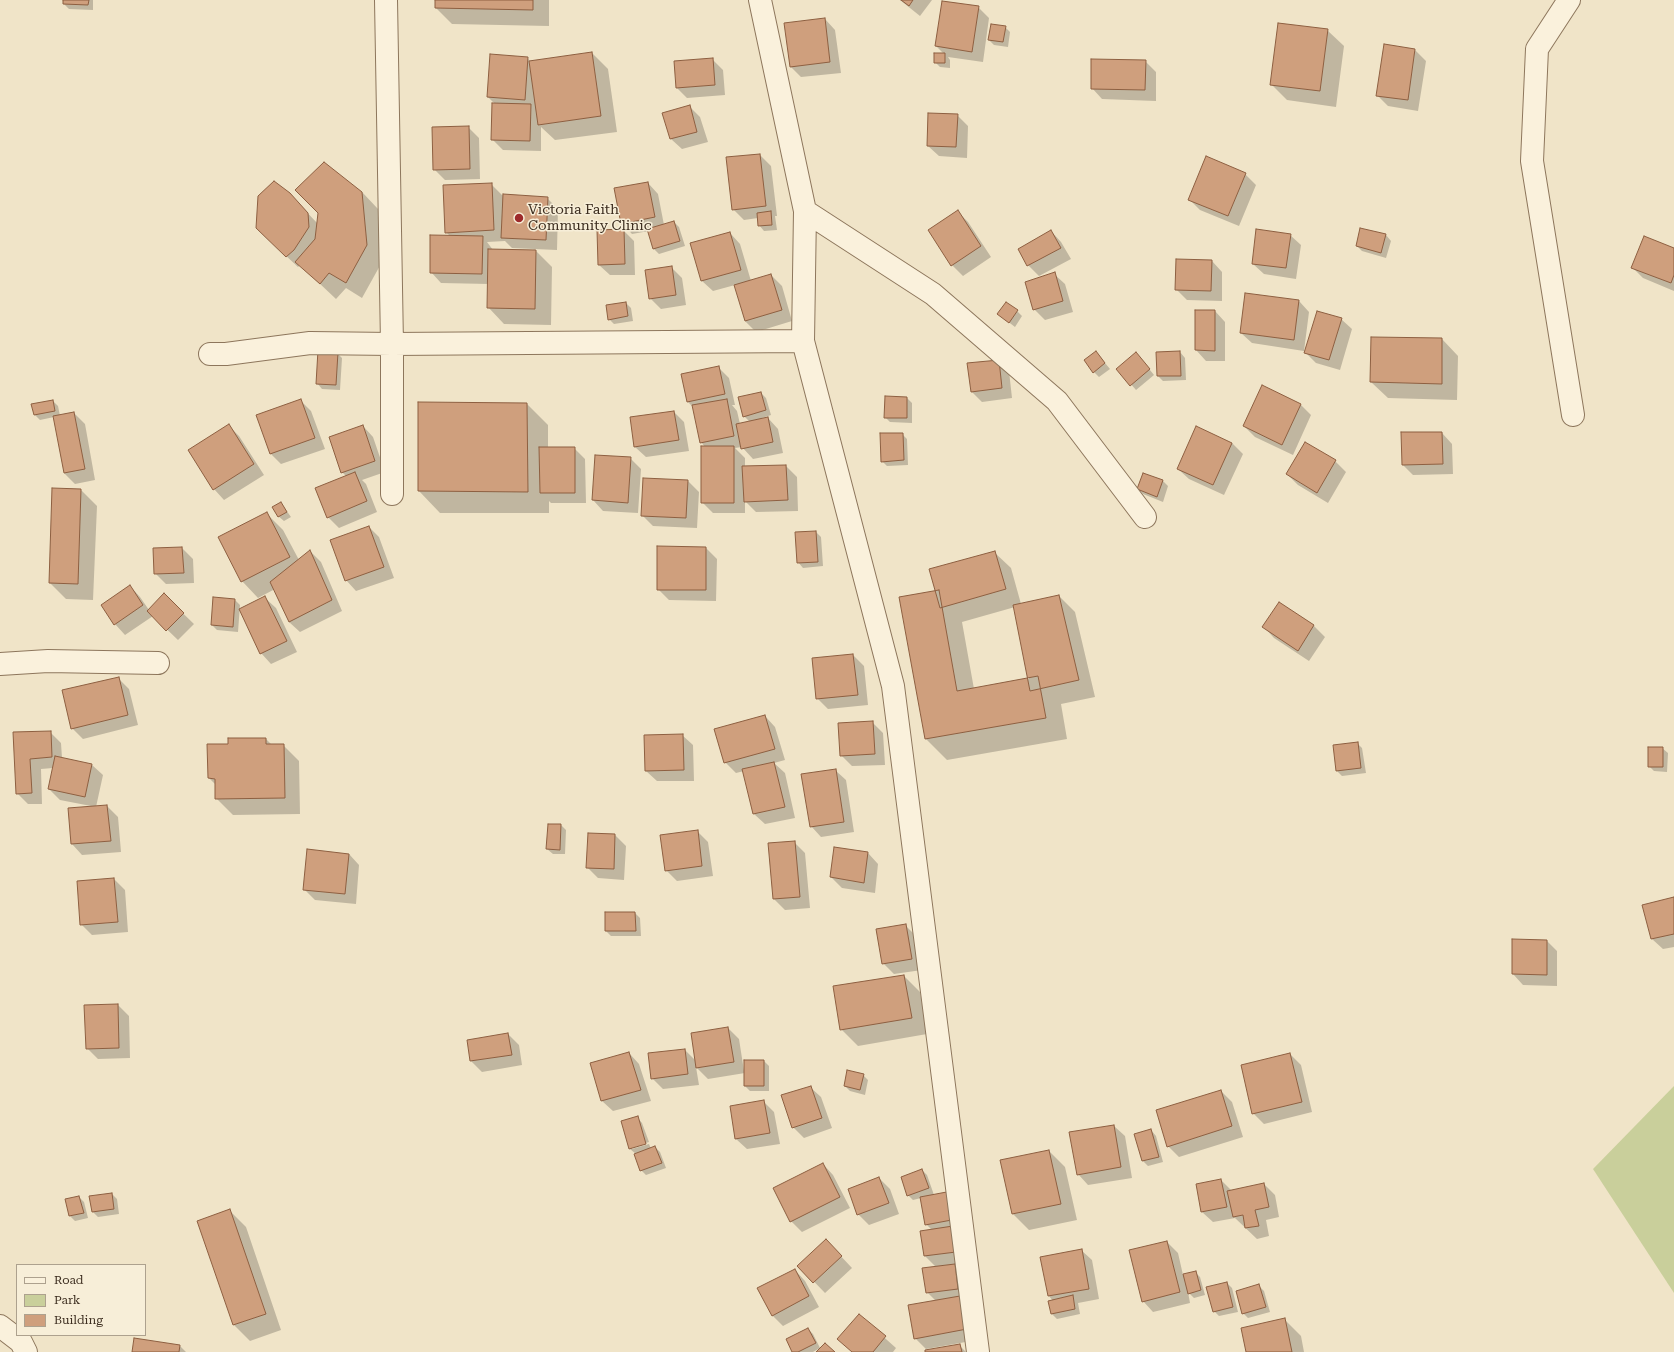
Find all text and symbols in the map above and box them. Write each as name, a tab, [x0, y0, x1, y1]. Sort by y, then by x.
place label: Victoria Faith Community Clinic	[528, 202, 652, 234]
marker: Victoria Faith Community Clinic	[513, 212, 525, 224]
legend	[16, 1264, 146, 1336]
text: Road	[54, 1273, 83, 1287]
text: Park	[54, 1293, 80, 1307]
text: Building	[54, 1313, 103, 1327]

